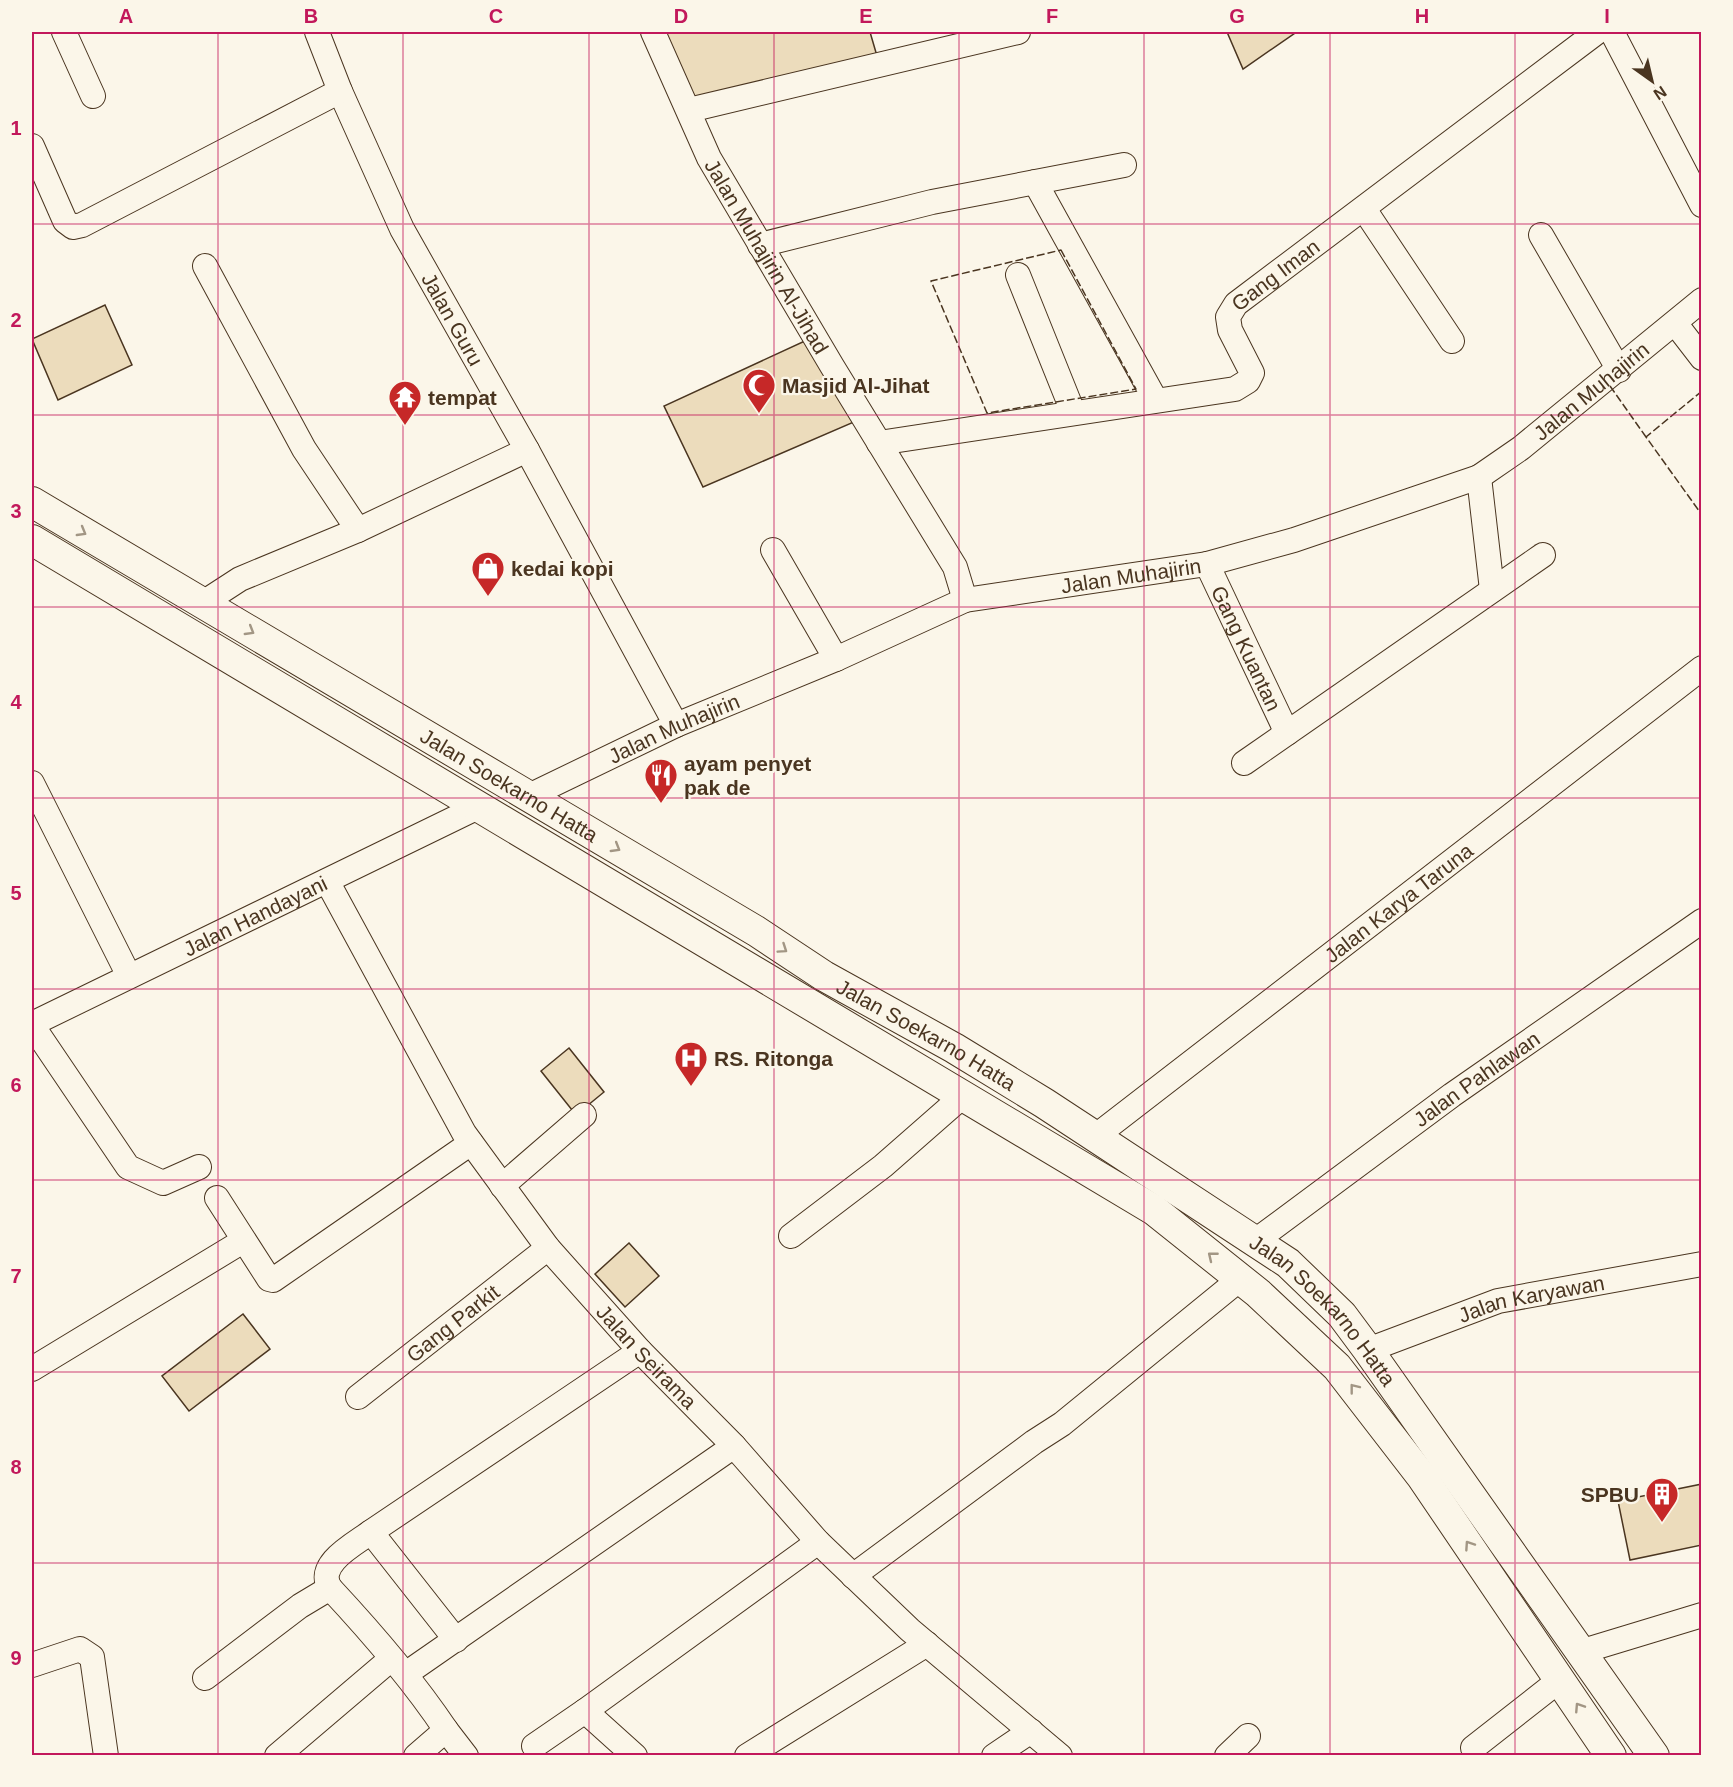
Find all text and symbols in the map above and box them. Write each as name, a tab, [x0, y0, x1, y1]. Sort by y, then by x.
text: A	[119, 5, 133, 27]
text: B	[304, 5, 318, 27]
text: C	[489, 5, 503, 27]
text: D	[674, 5, 688, 27]
text: E	[859, 5, 873, 27]
text: F	[1046, 5, 1058, 27]
text: G	[1229, 5, 1245, 27]
text: H	[1415, 5, 1429, 27]
text: I	[1604, 5, 1610, 27]
north arrow	[1622, 51, 1682, 111]
text: N	[1651, 83, 1670, 103]
text: 1	[10, 117, 22, 139]
street label: Jalan Muhajirin Al-Jihad	[701, 155, 833, 358]
street label: Gang Iman	[1227, 234, 1324, 315]
street label: Jalan Guru	[418, 269, 488, 369]
text: 2	[10, 309, 22, 331]
street label: Jalan Muhajirin	[1529, 337, 1653, 444]
mosque icon: Masjid Al-Jihat	[741, 367, 777, 414]
place label: Masjid Al-Jihat	[782, 374, 929, 397]
temple icon: tempat	[387, 379, 423, 426]
place label: tempat	[428, 386, 497, 409]
text: 3	[10, 500, 22, 522]
one-way arrow	[76, 525, 86, 536]
shop icon: kedai kopi	[470, 550, 506, 597]
street label: Jalan Muhajirin	[1059, 554, 1203, 597]
place label: kedai kopi	[511, 557, 614, 580]
street label: Gang Kuantan	[1207, 582, 1286, 714]
one-way arrow	[244, 624, 254, 636]
street label: Jalan Muhajirin	[604, 689, 743, 768]
text: 4	[10, 691, 22, 713]
street label: Jalan Soekarno Hatta	[417, 724, 603, 846]
place label: ayam penyet pak de	[684, 752, 811, 799]
restaurant icon: ayam penyet pak de	[643, 757, 679, 804]
street label: Jalan Karya Taruna	[1320, 838, 1477, 967]
one-way arrow	[610, 841, 620, 852]
street label: Jalan Handayani	[180, 871, 330, 960]
text: 5	[10, 882, 22, 904]
one-way arrow	[776, 942, 787, 953]
street label: Jalan Soekarno Hatta	[833, 974, 1020, 1095]
street label: Jalan Pahlawan	[1409, 1026, 1544, 1131]
hospital icon: RS. Ritonga	[673, 1040, 709, 1087]
place label: RS. Ritonga	[714, 1047, 833, 1070]
text: 6	[10, 1074, 22, 1096]
street label: Jalan Soekarno Hatta	[1246, 1230, 1401, 1390]
one-way arrow	[1207, 1252, 1218, 1263]
text: 7	[10, 1265, 22, 1287]
street label: Jalan Karyawan	[1455, 1270, 1606, 1326]
street label: Gang Parkit	[402, 1280, 503, 1366]
street label: Jalan Seirama	[592, 1300, 702, 1413]
one-way arrow	[1350, 1384, 1361, 1395]
text: 8	[10, 1456, 22, 1478]
building icon: SPBU	[1644, 1476, 1680, 1523]
place label: SPBU	[1581, 1483, 1639, 1506]
one-way arrow	[1465, 1541, 1476, 1552]
text: 9	[10, 1647, 22, 1669]
one-way arrow	[1575, 1702, 1586, 1713]

